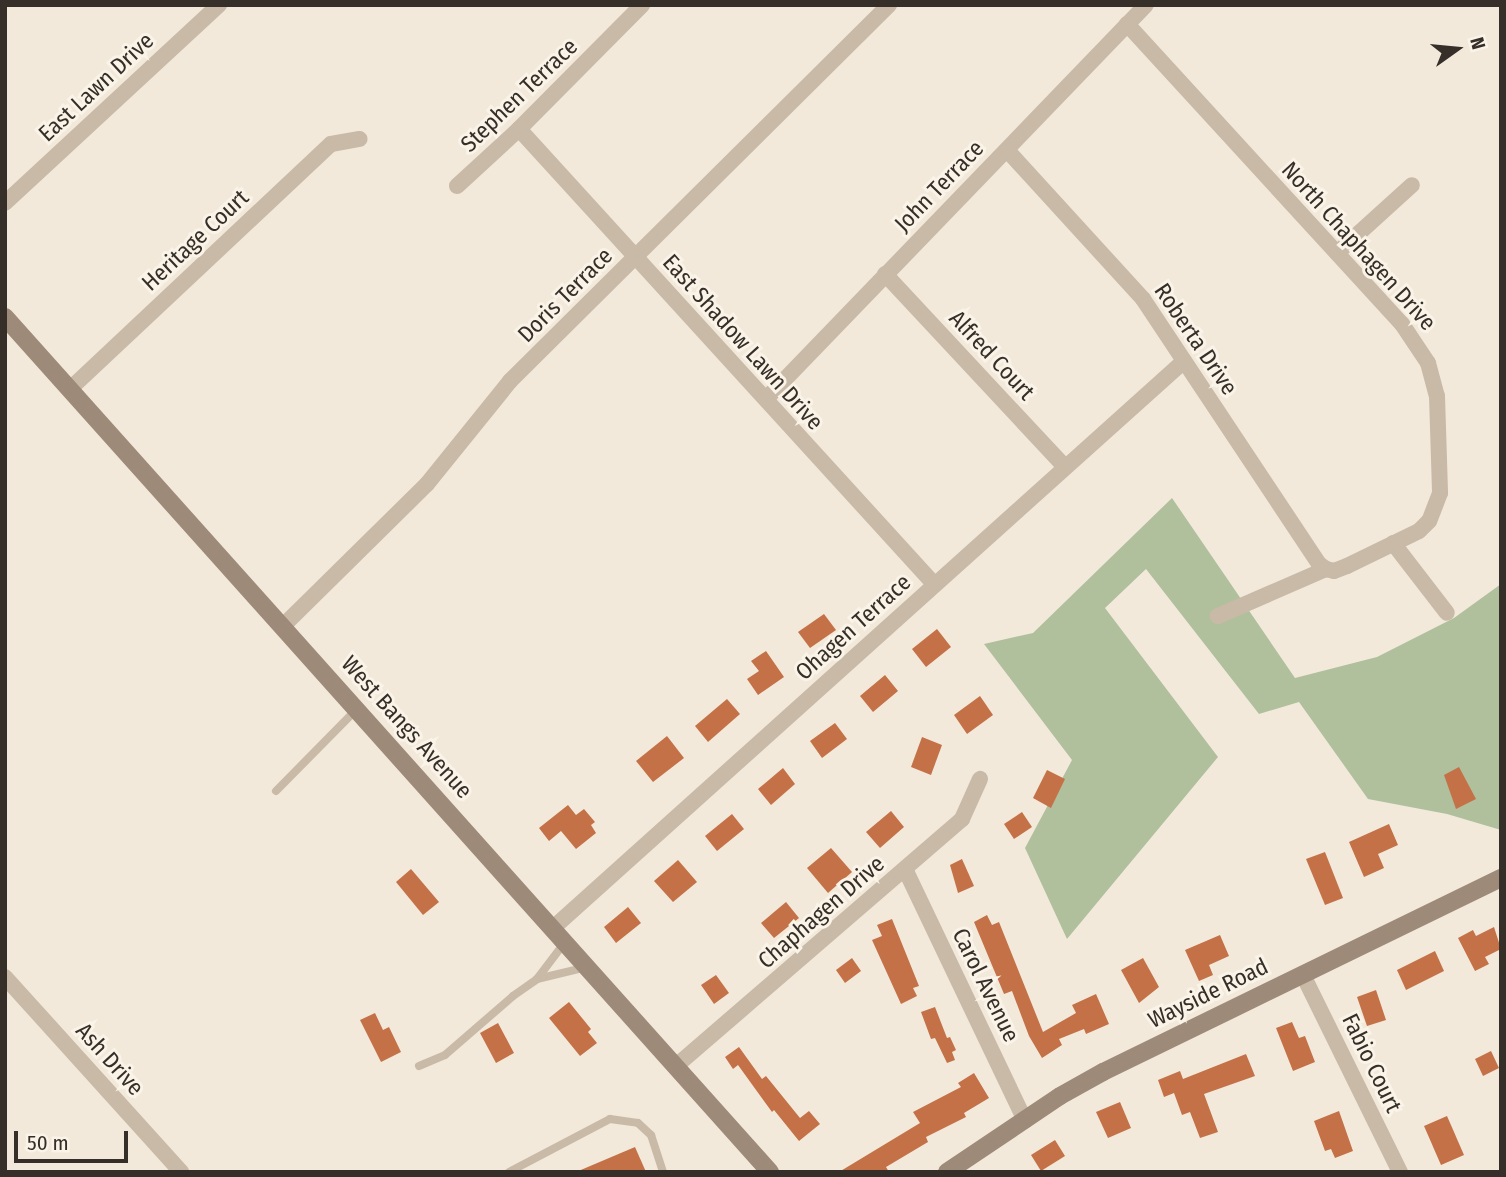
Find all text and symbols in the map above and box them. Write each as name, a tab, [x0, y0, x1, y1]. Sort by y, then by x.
north arrow	[1422, 14, 1492, 84]
street label: East Lawn Drive	[33, 27, 159, 147]
street label: Stephen Terrace	[455, 33, 583, 157]
text: N	[1465, 35, 1490, 52]
street label: John Terrace	[889, 135, 989, 237]
street label: North Chaphagen Drive	[1276, 156, 1442, 336]
street label: Heritage Court	[136, 184, 254, 296]
street label: Doris Terrace	[512, 242, 618, 348]
street label: East Shadow Lawn Drive	[657, 249, 829, 435]
street label: Roberta Drive	[1149, 278, 1243, 400]
street label: Alfred Court	[944, 304, 1040, 406]
street label: Ohagen Terrace	[790, 568, 916, 686]
street label: West Bangs Avenue	[336, 650, 478, 804]
street label: Chaphagen Drive	[752, 850, 890, 974]
street label: Carol Avenue	[947, 924, 1025, 1046]
street label: Wayside Road	[1144, 952, 1272, 1034]
street label: Fabio Court	[1336, 1009, 1408, 1117]
street label: Ash Drive	[70, 1017, 150, 1101]
scale bar	[18, 1118, 131, 1162]
text: 50 m	[27, 1130, 69, 1156]

